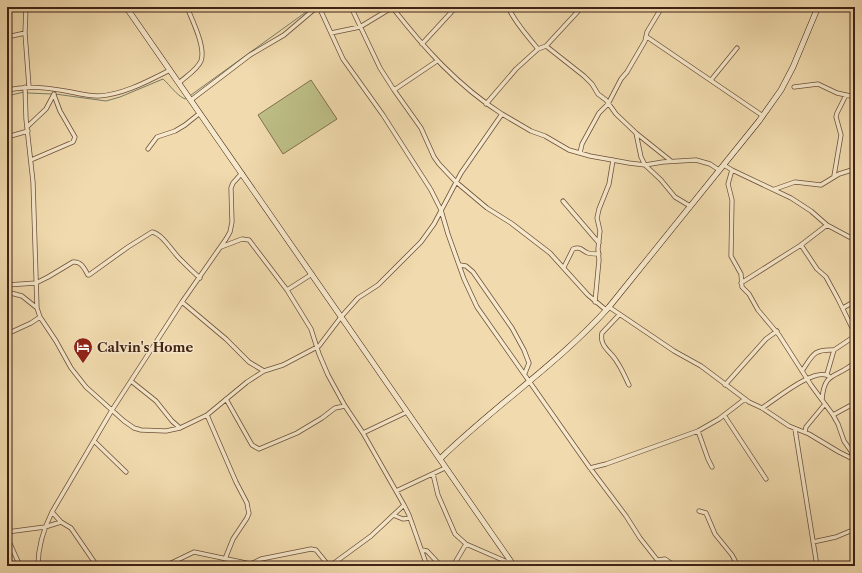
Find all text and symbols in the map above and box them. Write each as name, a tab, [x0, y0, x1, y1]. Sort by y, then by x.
hotel icon: Calvin's Home	[72, 336, 94, 364]
place label: Calvin's Home	[97, 339, 194, 355]

